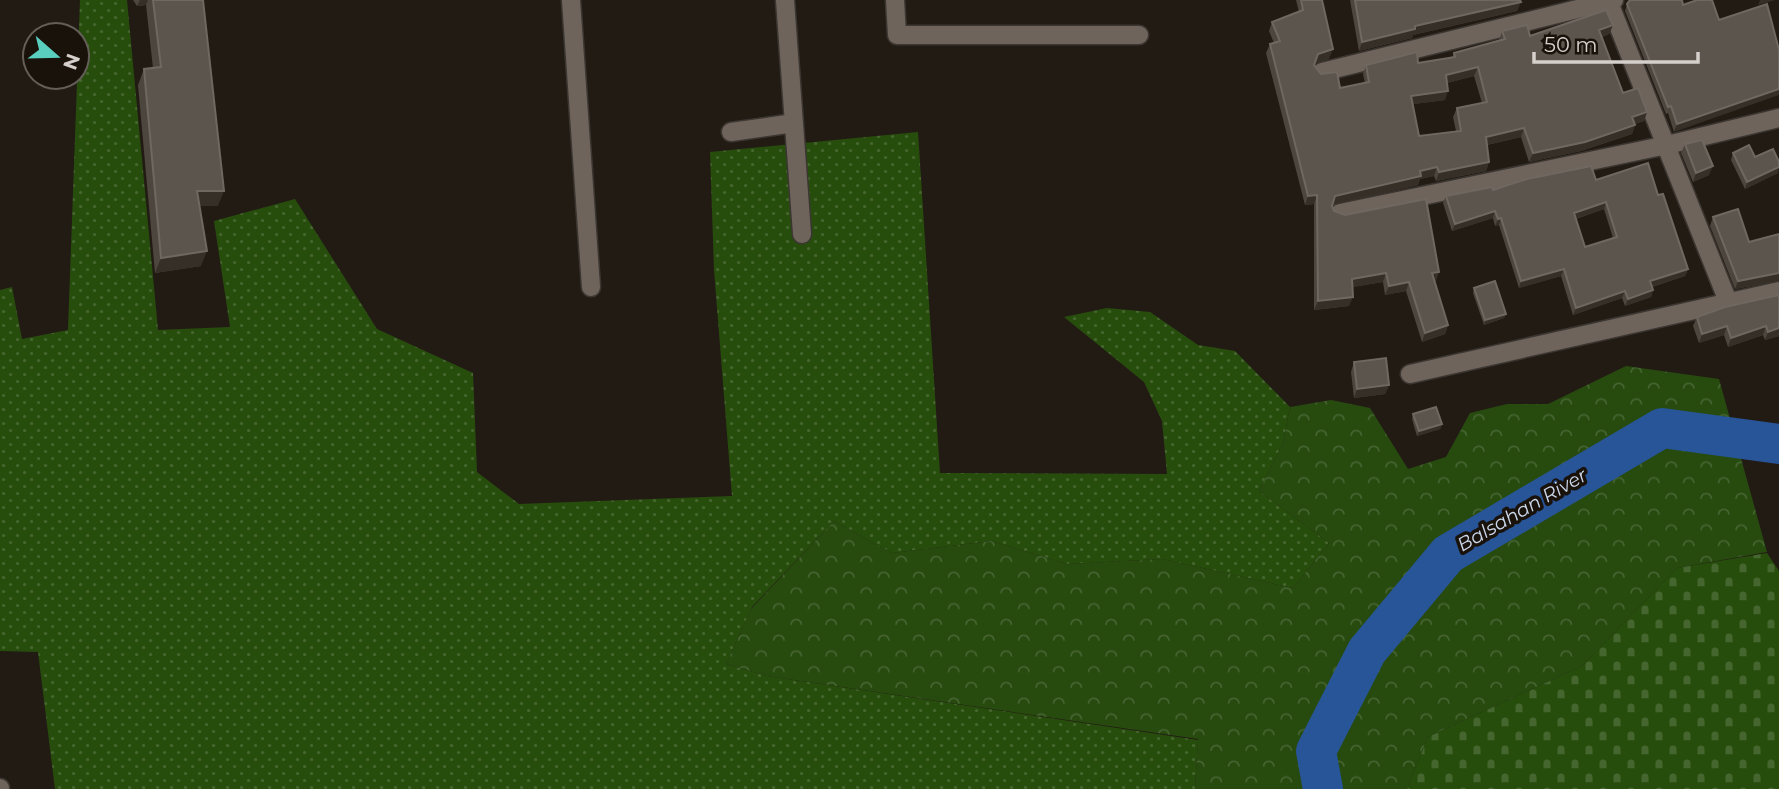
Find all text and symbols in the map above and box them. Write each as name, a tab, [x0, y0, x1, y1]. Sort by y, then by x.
north arrow	[21, 21, 91, 91]
scale bar	[1534, 21, 1698, 65]
text: 50 m	[1544, 32, 1598, 57]
text: N	[58, 50, 85, 73]
water label: Balsahan River	[1453, 463, 1591, 556]

